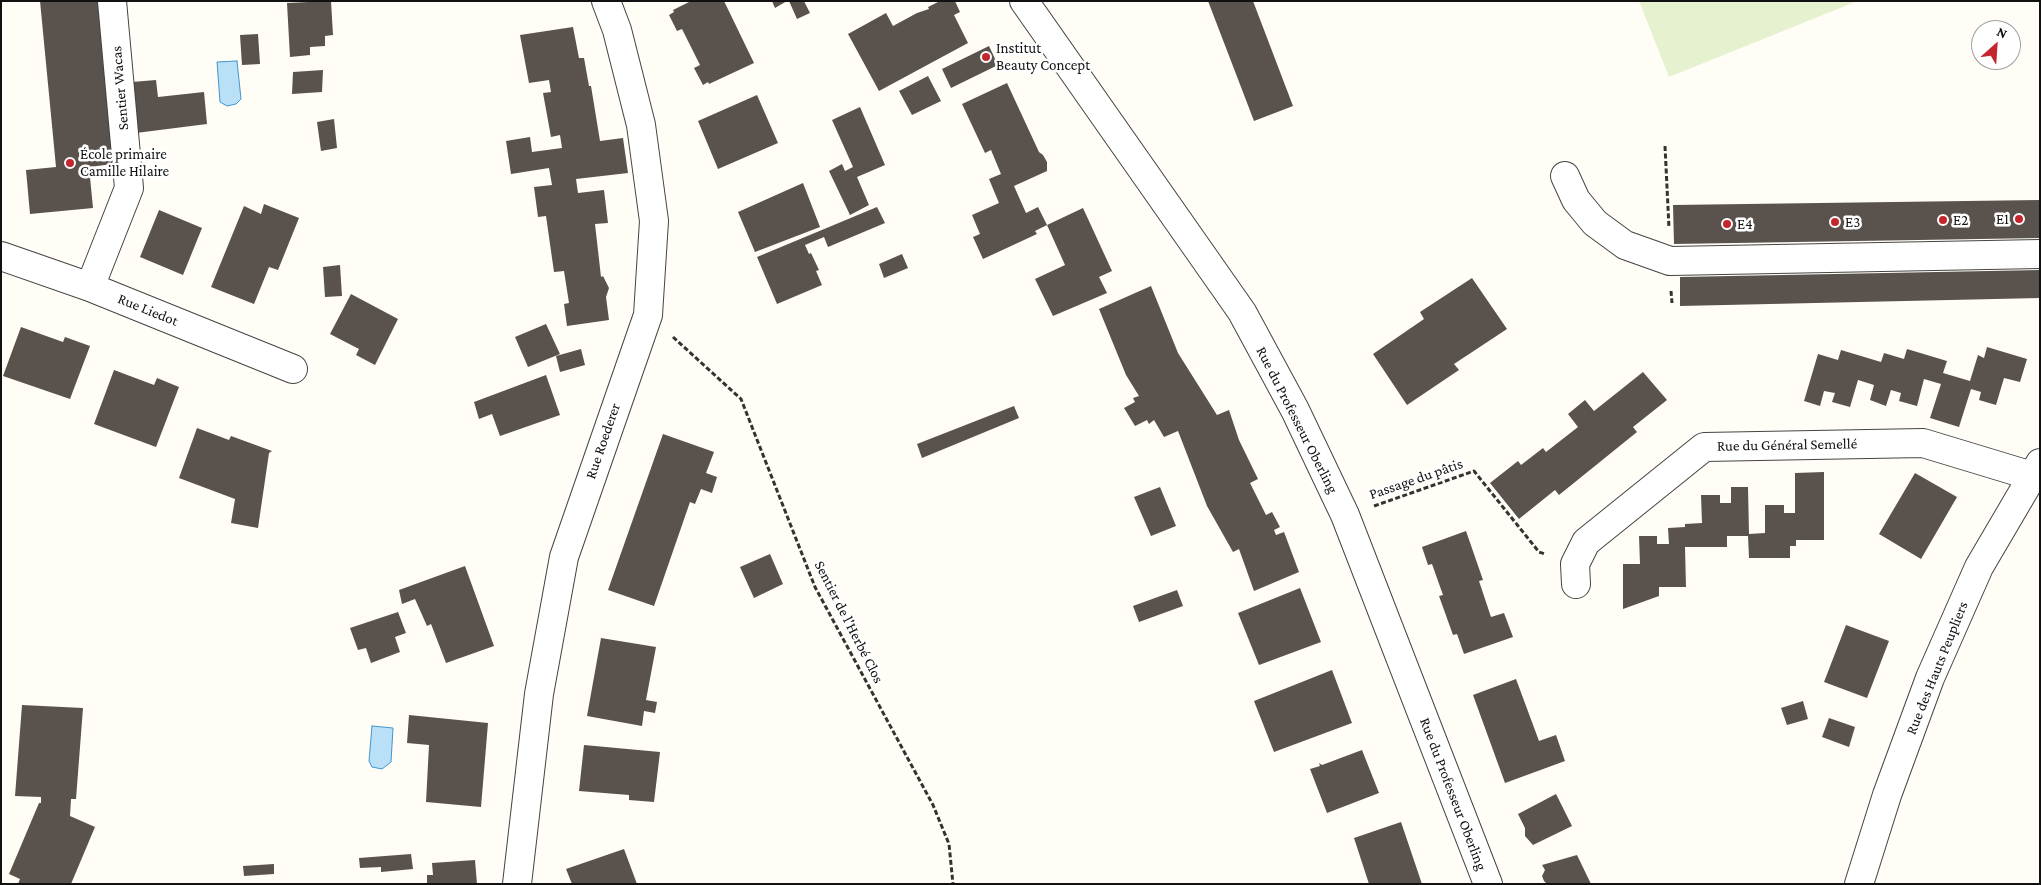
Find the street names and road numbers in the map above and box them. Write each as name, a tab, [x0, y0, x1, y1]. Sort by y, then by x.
street label: Sentier Wacas	[107, 45, 133, 131]
street label: Rue Liedot	[115, 290, 181, 330]
street label: Rue du Professeur Oberling	[1252, 344, 1342, 496]
street label: Rue Roederer	[582, 401, 624, 481]
street label: Rue du Général Semellé	[1717, 435, 1857, 455]
street label: Passage du pâtis	[1367, 455, 1465, 503]
street label: Sentier de l'Herbé Clos	[810, 558, 888, 686]
street label: Rue des Hauts Peupliers	[1902, 599, 1972, 737]
street label: Rue du Professeur Oberling	[1416, 715, 1490, 873]

